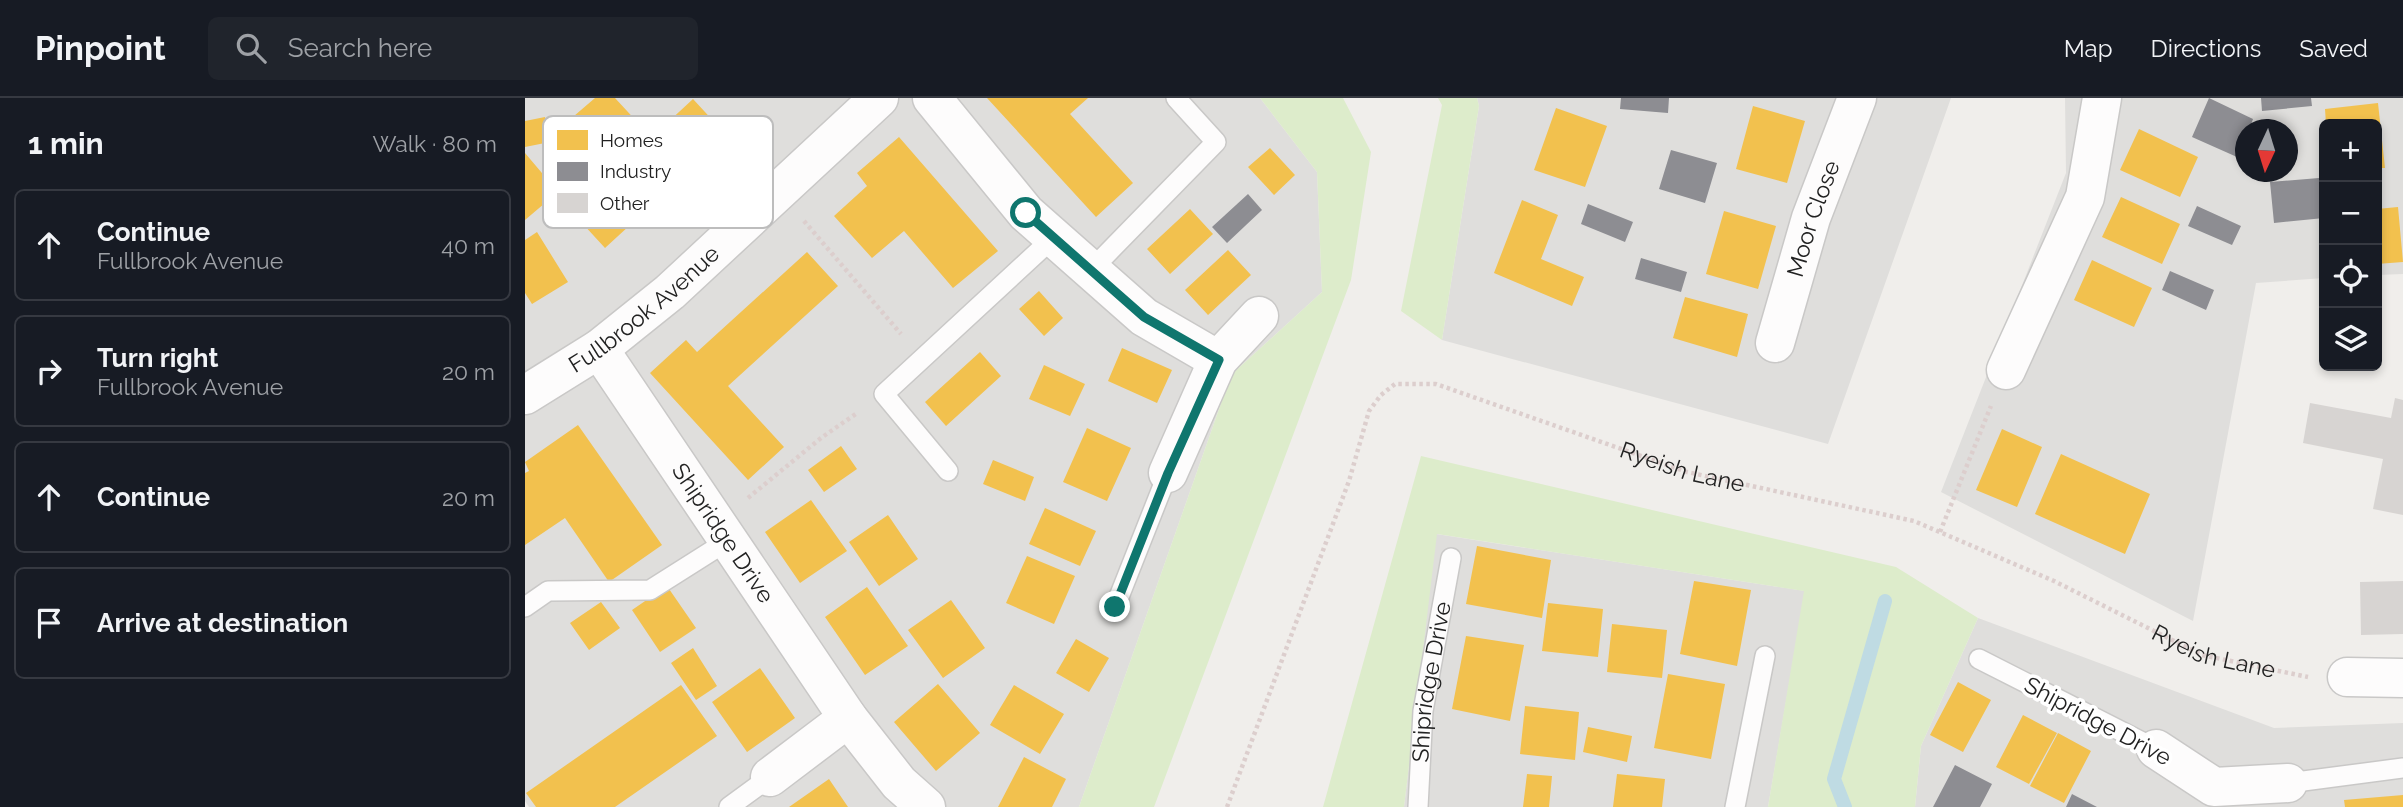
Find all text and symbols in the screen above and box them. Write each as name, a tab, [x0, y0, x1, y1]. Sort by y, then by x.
search box	[208, 17, 698, 80]
text: Pinpoint	[35, 29, 166, 68]
icon: search	[232, 29, 270, 67]
text: Search here	[288, 33, 432, 63]
text: Map	[2064, 34, 2113, 63]
text: Directions	[2151, 34, 2261, 63]
text: Saved	[2299, 34, 2368, 63]
legend	[543, 116, 773, 228]
north arrow	[2235, 119, 2298, 182]
map controls	[2319, 119, 2382, 371]
button: +	[2319, 119, 2382, 182]
text: 1 min	[28, 126, 104, 161]
text: Homes	[600, 129, 663, 151]
text: Walk · 80 m	[372, 130, 497, 157]
street label: Moor Close	[1781, 157, 1845, 280]
text: Industry	[600, 160, 671, 182]
button: −	[2319, 182, 2382, 245]
text: Other	[600, 192, 650, 214]
route start	[1010, 197, 1041, 228]
text: Continue	[97, 217, 210, 247]
icon: ahead	[30, 226, 68, 264]
text: 40 m	[441, 232, 495, 259]
street label: Fullbrook Avenue	[563, 240, 724, 378]
button: locate	[2319, 245, 2382, 308]
text: Fullbrook Avenue	[97, 247, 283, 274]
button: layers	[2319, 308, 2382, 371]
text: Turn right	[97, 343, 218, 373]
icon: right	[30, 352, 68, 390]
text: 20 m	[442, 358, 495, 385]
text: Fullbrook Avenue	[97, 373, 283, 400]
street label: Ryeish Lane	[1617, 436, 1747, 497]
street label: Shipridge Drive	[667, 458, 780, 608]
icon: ahead	[30, 478, 68, 516]
text: Continue	[97, 482, 210, 512]
text: 20 m	[442, 484, 495, 511]
route end	[1099, 591, 1130, 622]
street label: Shipridge Drive	[1406, 599, 1456, 763]
icon: arrive	[30, 604, 68, 642]
text: Arrive at destination	[97, 608, 348, 638]
street label: Ryeish Lane	[2148, 618, 2278, 683]
street label: Shipridge Drive	[2020, 671, 2176, 771]

